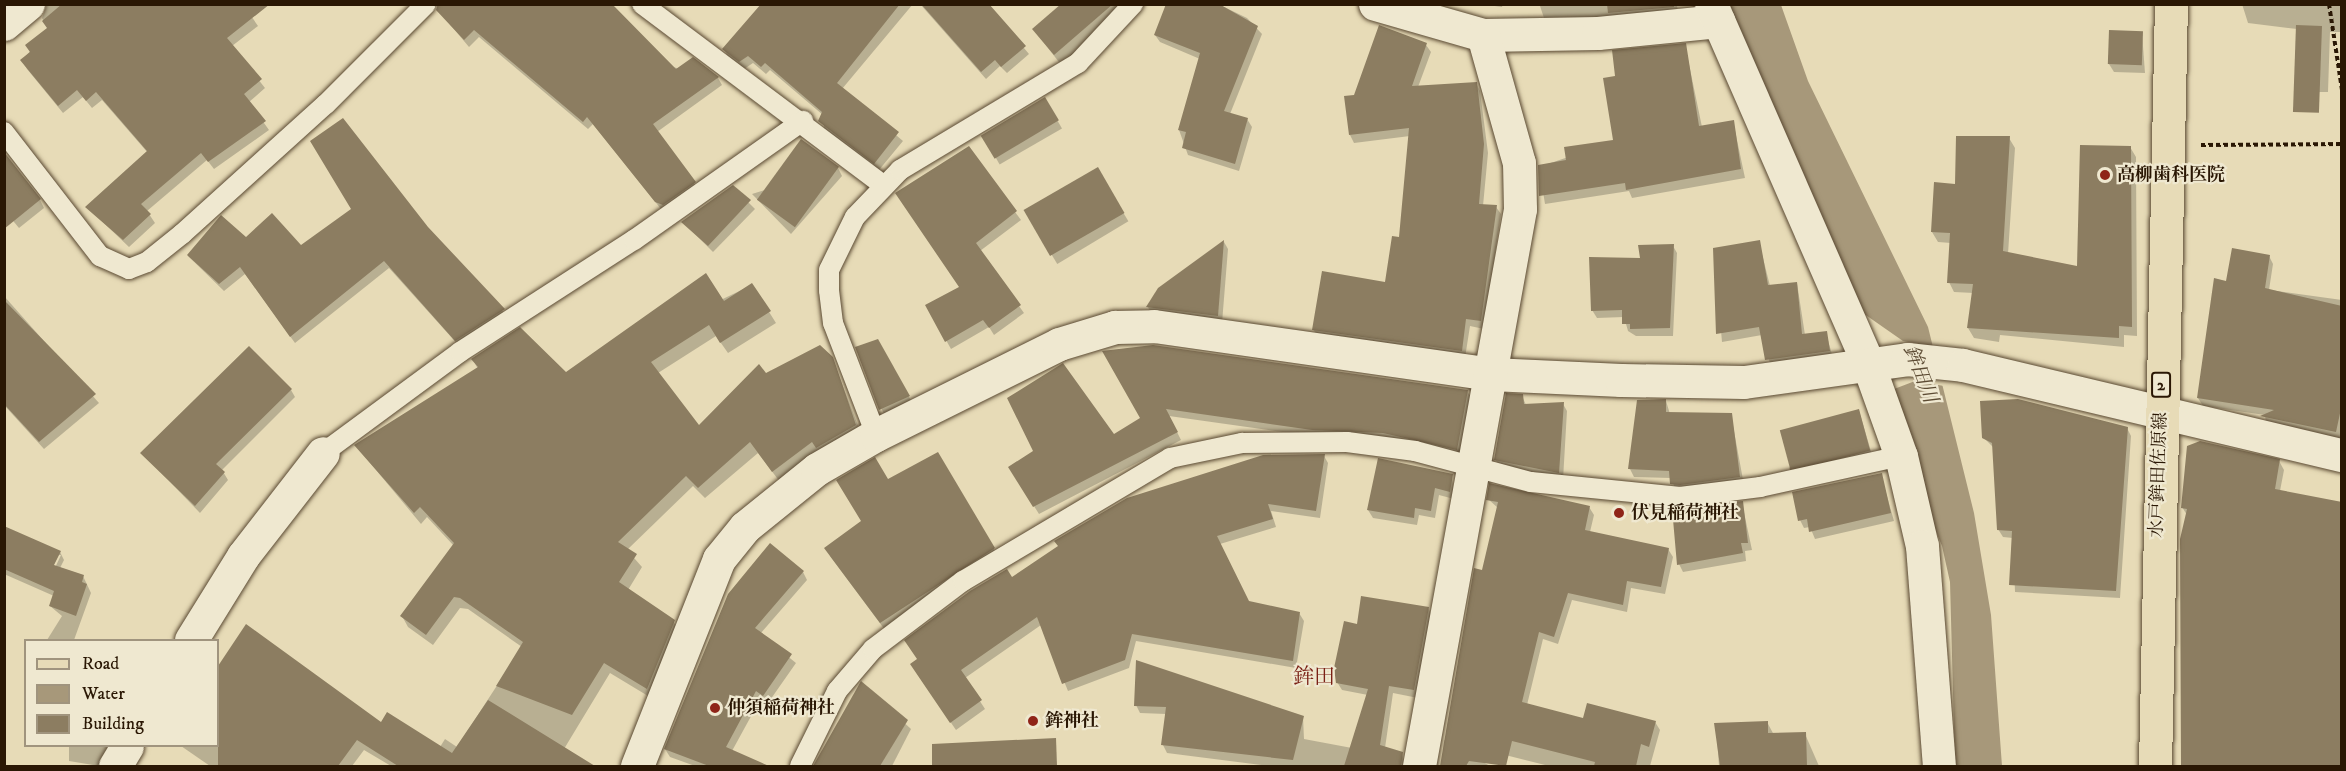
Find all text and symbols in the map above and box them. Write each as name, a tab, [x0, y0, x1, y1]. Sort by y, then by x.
place label: 高柳歯科医院	[2117, 164, 2225, 186]
marker: 高柳歯科医院	[2098, 168, 2112, 182]
water label: 鉾田川	[1898, 342, 1942, 406]
road number: 2	[2150, 372, 2172, 398]
street label: 水戸鉾田佐原線	[2146, 412, 2172, 538]
place label: 伏見稲荷神社	[1631, 502, 1739, 524]
marker: 伏見稲荷神社	[1612, 506, 1626, 520]
legend	[24, 639, 219, 747]
text: Road	[82, 653, 119, 675]
district label: 鉾田	[1293, 664, 1335, 690]
text: Water	[82, 683, 125, 705]
place label: 仲須稲荷神社	[727, 697, 835, 719]
marker: 仲須稲荷神社	[708, 701, 722, 715]
place label: 鉾神社	[1045, 710, 1099, 732]
text: Building	[82, 713, 144, 735]
marker: 鉾神社	[1026, 714, 1040, 728]

